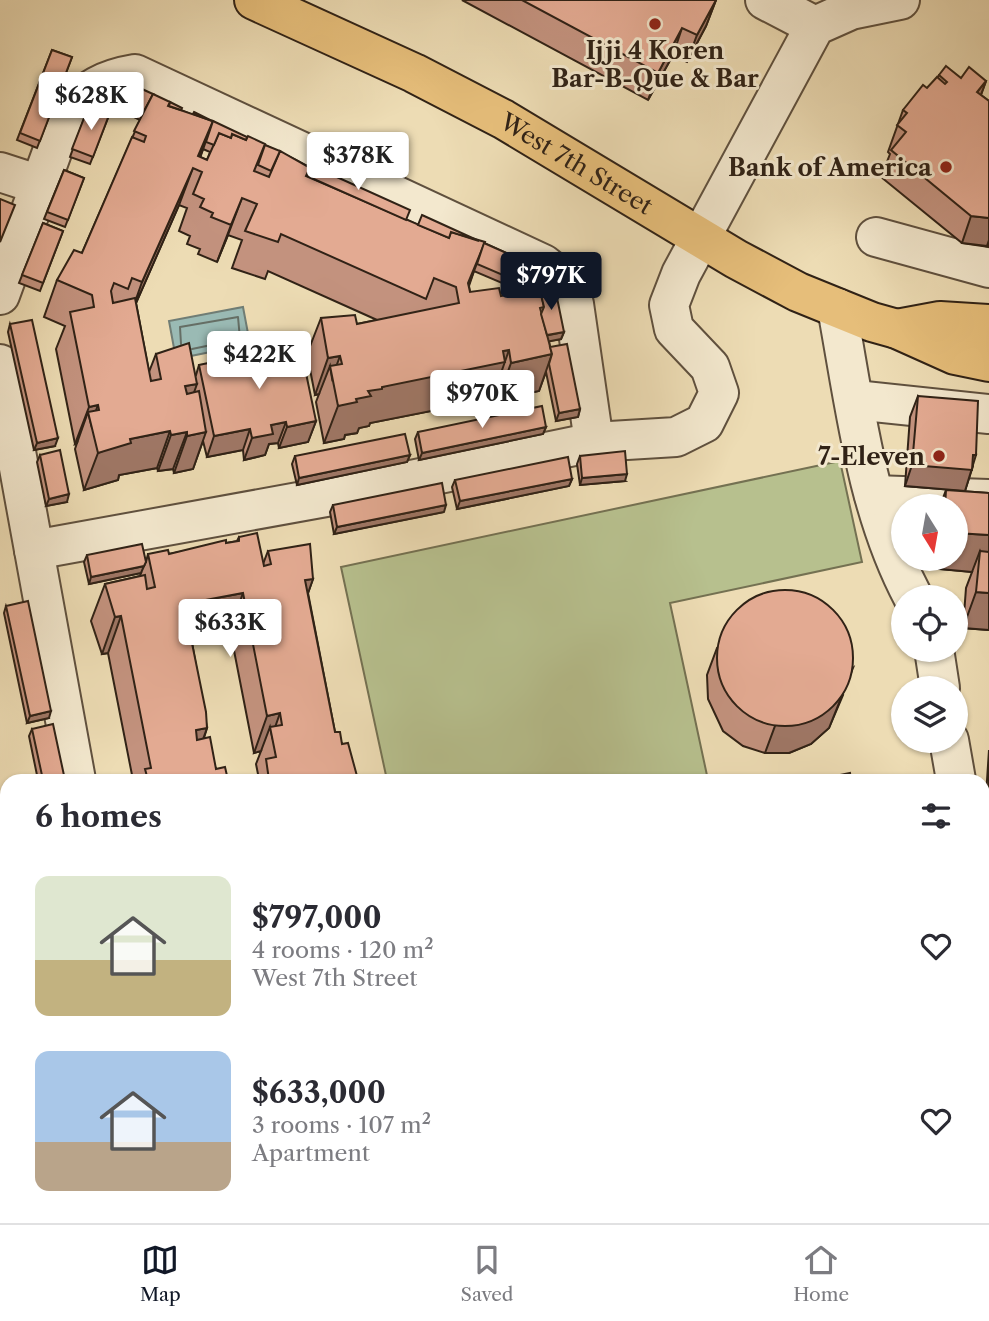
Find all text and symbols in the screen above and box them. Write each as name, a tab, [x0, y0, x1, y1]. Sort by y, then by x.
marker: Ijji 4 Koren Bar-B-Que & Bar	[647, 16, 663, 32]
place label: Ijji 4 Koren Bar-B-Que & Bar	[551, 36, 759, 93]
pin: $628K	[42, 72, 140, 132]
text: $628K	[55, 81, 127, 109]
street label: West 7th Street	[494, 106, 659, 220]
pin: $378K	[309, 132, 407, 192]
text: $378K	[323, 141, 393, 169]
place label: Bank of America	[728, 153, 933, 182]
marker: Bank of America	[938, 159, 954, 175]
pin: $797K	[502, 252, 600, 312]
text: $797K	[517, 261, 585, 289]
pin: $422K	[210, 332, 308, 391]
text: $422K	[223, 340, 295, 368]
pin: $970K	[433, 370, 531, 430]
text: $970K	[446, 379, 518, 407]
place label: 7-Eleven	[818, 442, 926, 471]
marker: 7-Eleven	[931, 448, 947, 464]
north arrow	[891, 494, 968, 570]
map controls	[891, 494, 968, 753]
button: locate	[891, 585, 968, 662]
pin: $633K	[181, 600, 279, 659]
text: $633K	[195, 608, 265, 636]
button: layers	[891, 676, 968, 753]
icon: filters	[917, 797, 955, 835]
text: 6 homes	[35, 798, 162, 835]
text: $797,000	[252, 899, 382, 936]
icon: home	[91, 904, 175, 988]
icon: heart	[917, 927, 955, 965]
text: 4 rooms · 120 m²	[252, 936, 434, 964]
text: West 7th Street	[252, 964, 417, 992]
text: $633,000	[252, 1074, 386, 1111]
icon: home	[91, 1079, 175, 1163]
icon: heart	[917, 1102, 955, 1140]
text: 3 rooms · 107 m²	[252, 1111, 431, 1139]
text: Apartment	[252, 1139, 370, 1167]
tab: Map	[140, 1241, 181, 1306]
tab: Saved	[461, 1241, 513, 1306]
tab: Home	[793, 1241, 849, 1306]

